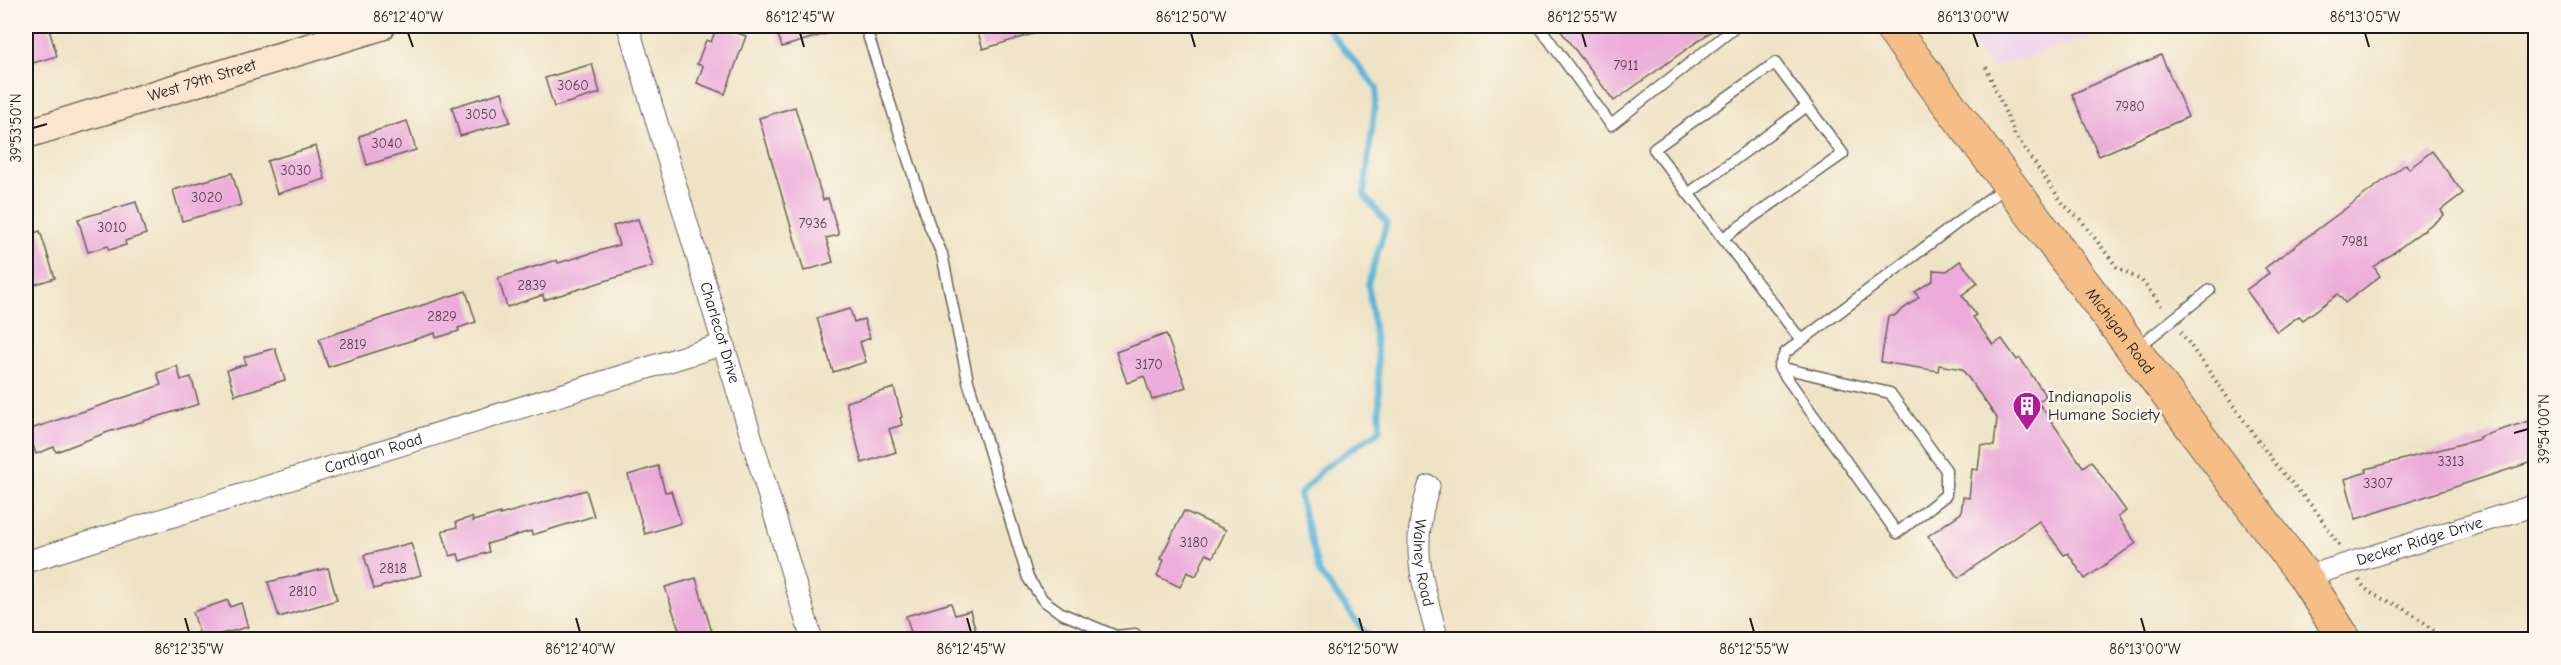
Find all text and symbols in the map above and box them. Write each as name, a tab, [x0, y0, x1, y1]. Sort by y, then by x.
text: 86°12'40"W	[373, 8, 443, 26]
text: 86°12'45"W	[766, 8, 834, 26]
text: 86°12'50"W	[1156, 8, 1226, 26]
text: 86°12'55"W	[1547, 8, 1617, 26]
text: 86°13'00"W	[1937, 8, 2009, 26]
text: 86°13'05"W	[2330, 8, 2400, 26]
street label: West 79th Street	[146, 55, 259, 105]
house number: 7911	[1613, 57, 1639, 74]
house number: 3060	[557, 77, 589, 94]
text: 39°53'50"N	[7, 93, 25, 163]
house number: 7980	[2115, 98, 2145, 115]
house number: 3050	[465, 106, 497, 123]
house number: 3040	[372, 135, 402, 152]
house number: 3030	[280, 162, 312, 179]
house number: 3020	[191, 189, 223, 206]
house number: 7936	[799, 215, 827, 232]
house number: 3010	[97, 219, 127, 236]
house number: 7981	[2342, 233, 2368, 250]
house number: 2839	[517, 277, 547, 294]
street label: Charlecot Drive	[696, 280, 744, 385]
street label: Michigan Road	[2082, 285, 2158, 378]
house number: 2829	[427, 308, 457, 325]
house number: 2819	[339, 336, 367, 353]
house number: 3170	[1135, 356, 1163, 373]
place label: Indianapolis Humane Society	[2048, 388, 2161, 424]
building icon: Indianapolis Humane Society	[2011, 390, 2043, 432]
text: 39°54'00"N	[2535, 394, 2553, 464]
street label: Cardigan Road	[322, 430, 425, 477]
house number: 3313	[2438, 453, 2464, 470]
house number: 3307	[2363, 475, 2393, 492]
street label: Decker Ridge Drive	[2354, 513, 2485, 569]
street label: Walney Road	[1410, 518, 1437, 608]
house number: 3180	[1180, 534, 1208, 551]
house number: 2818	[379, 560, 407, 577]
house number: 2810	[289, 583, 317, 600]
text: 86°12'35"W	[154, 640, 224, 658]
text: 86°12'40"W	[545, 640, 615, 658]
text: 86°12'45"W	[937, 640, 1005, 658]
text: 86°12'50"W	[1328, 640, 1398, 658]
text: 86°12'55"W	[1719, 640, 1789, 658]
text: 86°13'00"W	[2109, 640, 2181, 658]

